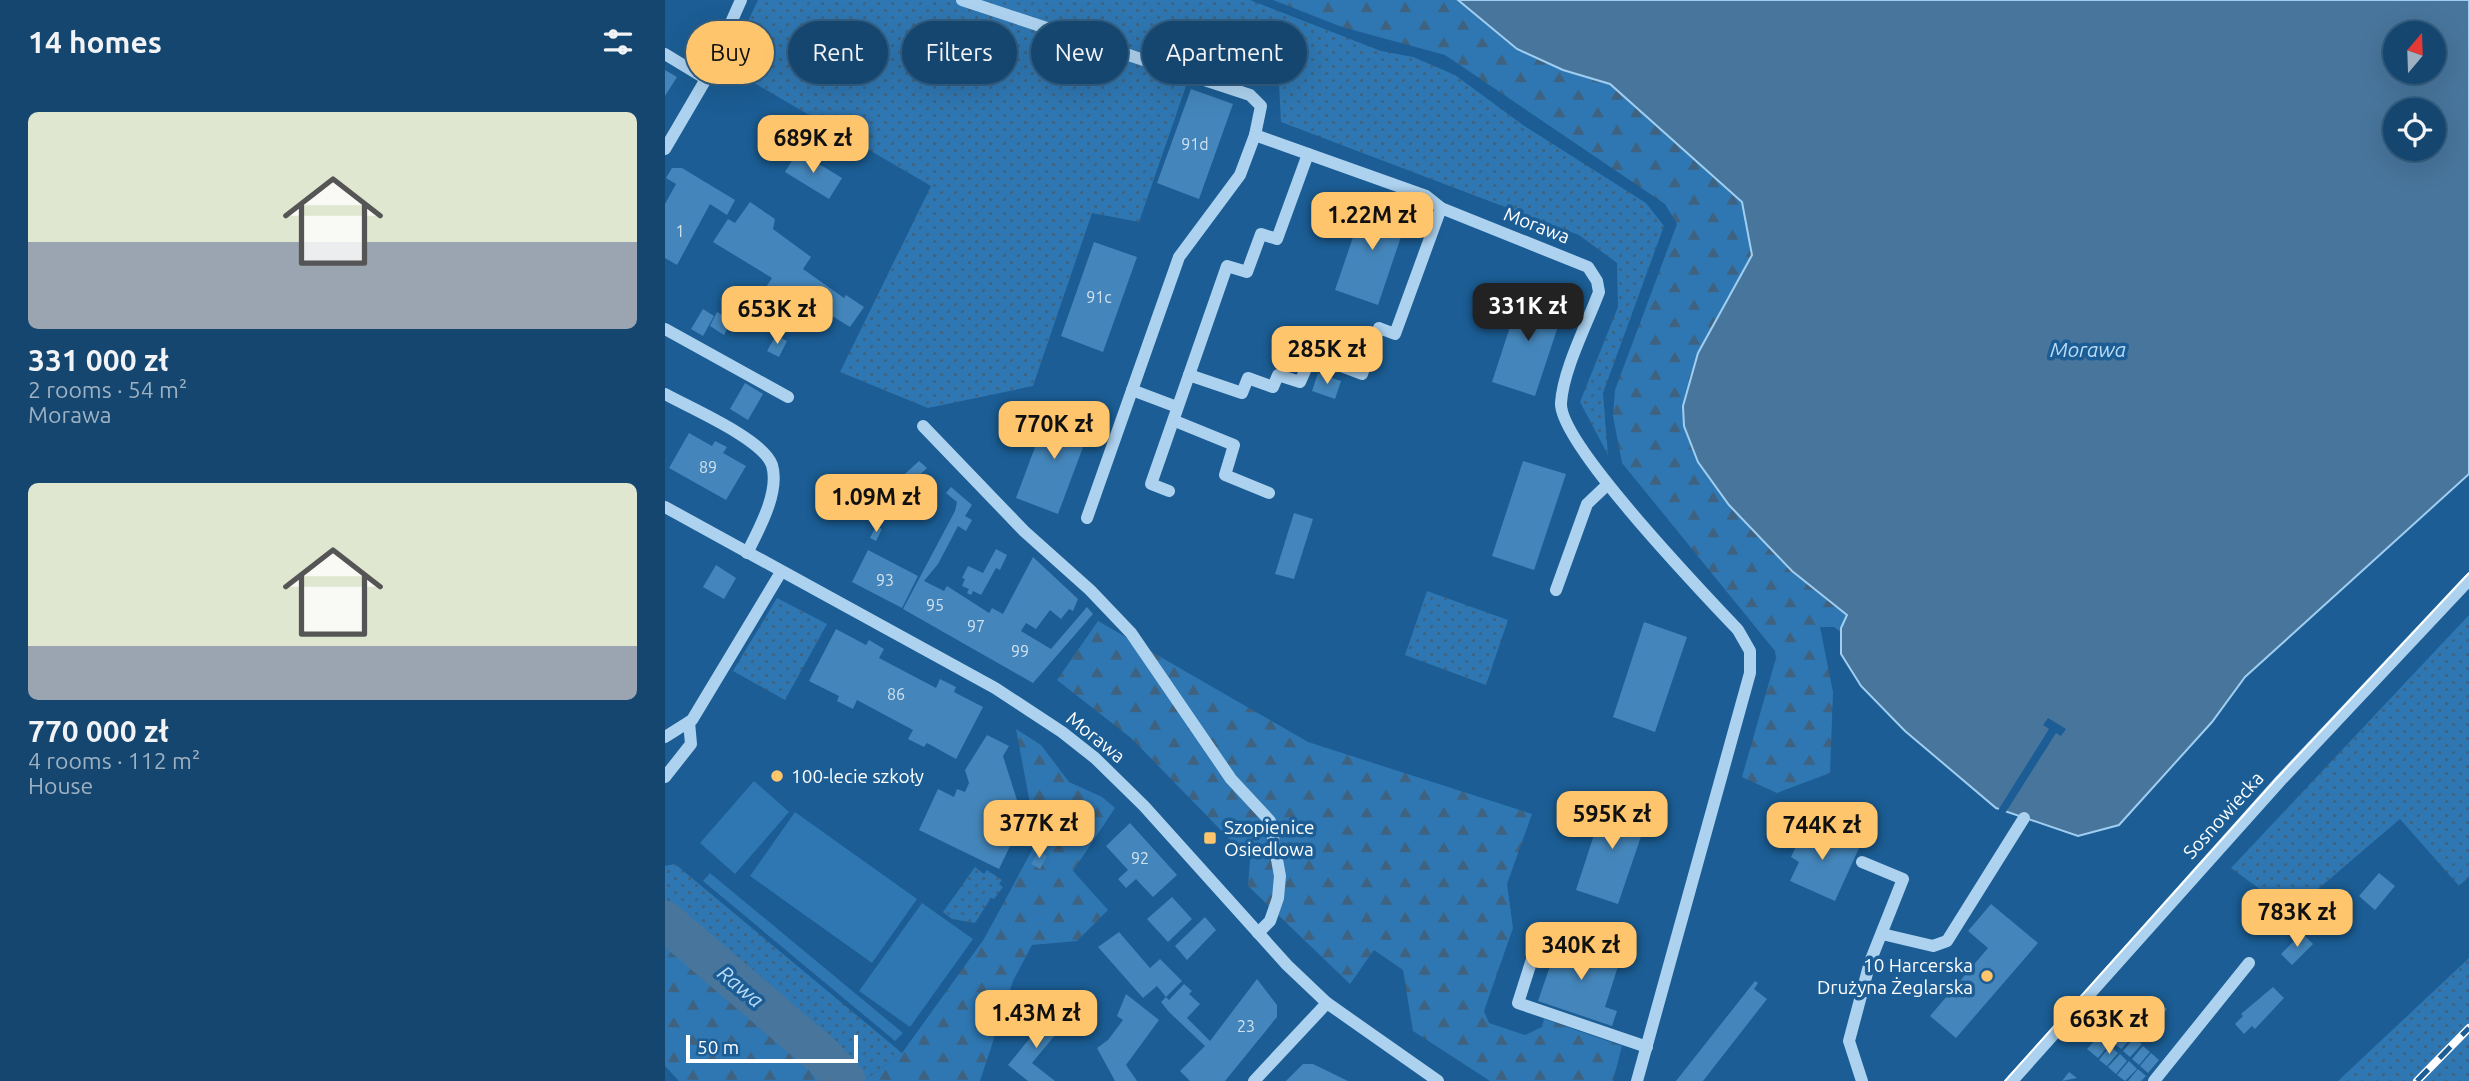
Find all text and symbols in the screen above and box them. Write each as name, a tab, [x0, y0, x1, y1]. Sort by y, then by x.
chip: Buy	[686, 21, 774, 84]
chip: Rent	[788, 21, 888, 84]
chip: Filters	[902, 21, 1017, 84]
chip: New	[1031, 21, 1128, 84]
chip: Apartment	[1142, 21, 1307, 84]
north arrow	[2383, 21, 2447, 84]
map controls	[2383, 21, 2446, 161]
icon: filters	[599, 23, 637, 61]
text: 14 homes	[28, 25, 162, 59]
button: locate	[2383, 98, 2446, 161]
pin: 689K zł	[748, 116, 878, 175]
text: 689K zł	[774, 125, 852, 150]
house number: 91d	[1181, 135, 1209, 153]
icon: home	[270, 158, 396, 284]
pin: 1.22M zł	[1300, 192, 1444, 252]
text: 1.22M zł	[1327, 202, 1417, 227]
street label: Morawa	[1501, 202, 1573, 248]
house number: 1	[675, 222, 685, 240]
pin: 331K zł	[1463, 284, 1593, 343]
pin: 653K zł	[712, 286, 842, 346]
house number: 91c	[1086, 288, 1112, 306]
text: 331K zł	[1489, 293, 1567, 318]
text: 653K zł	[738, 296, 816, 321]
pin: 285K zł	[1262, 326, 1392, 386]
text: 285K zł	[1288, 336, 1366, 361]
water label: Morawa	[2050, 337, 2126, 361]
text: 331 000 zł	[28, 343, 169, 377]
text: 2 rooms · 54 m²	[28, 377, 187, 402]
text: Morawa	[28, 402, 112, 427]
pin: 770K zł	[989, 402, 1119, 461]
text: 770K zł	[1015, 411, 1093, 436]
house number: 89	[699, 458, 717, 476]
pin: 1.09M zł	[804, 475, 948, 534]
text: 1.09M zł	[831, 484, 921, 509]
icon: home	[270, 529, 396, 655]
house number: 93	[876, 571, 894, 589]
house number: 95	[926, 596, 944, 614]
house number: 97	[967, 617, 985, 635]
house number: 99	[1011, 642, 1029, 660]
house number: 86	[887, 685, 905, 703]
street label: Morawa	[1062, 707, 1130, 767]
text: 770 000 zł	[28, 714, 169, 748]
text: 4 rooms · 112 m²	[28, 748, 200, 773]
place label: 100-lecie szkoły	[791, 765, 924, 787]
street label: Sosnowiecka	[2178, 767, 2268, 863]
marker: 100-lecie szkoły	[769, 768, 785, 784]
text: House	[28, 773, 93, 798]
pin: 595K zł	[1547, 792, 1677, 851]
pin: 377K zł	[974, 800, 1104, 860]
text: 595K zł	[1573, 801, 1651, 826]
pin: 744K zł	[1757, 802, 1887, 862]
text: 377K zł	[1000, 810, 1078, 835]
text: 744K zł	[1783, 812, 1861, 837]
place label: Szopienice Osiedlowa	[1224, 816, 1315, 860]
marker: Szopienice Osiedlowa	[1202, 830, 1218, 846]
house number: 92	[1131, 849, 1149, 867]
pin: 783K zł	[2232, 890, 2362, 949]
text: 783K zł	[2258, 899, 2336, 924]
pin: 340K zł	[1516, 922, 1646, 982]
text: 340K zł	[1542, 932, 1620, 957]
place label: 10 Harcerska Drużyna Żeglarska	[1817, 954, 1973, 998]
water label: Rawa	[714, 960, 768, 1012]
marker: 10 Harcerska Drużyna Żeglarska	[1979, 968, 1995, 984]
pin: 1.43M zł	[964, 990, 1108, 1050]
pin: 663K zł	[2044, 996, 2174, 1056]
text: 1.43M zł	[991, 1000, 1081, 1025]
text: 663K zł	[2070, 1006, 2148, 1031]
house number: 23	[1237, 1017, 1255, 1035]
scale bar	[686, 1032, 857, 1064]
text: 50 m	[697, 1036, 739, 1058]

